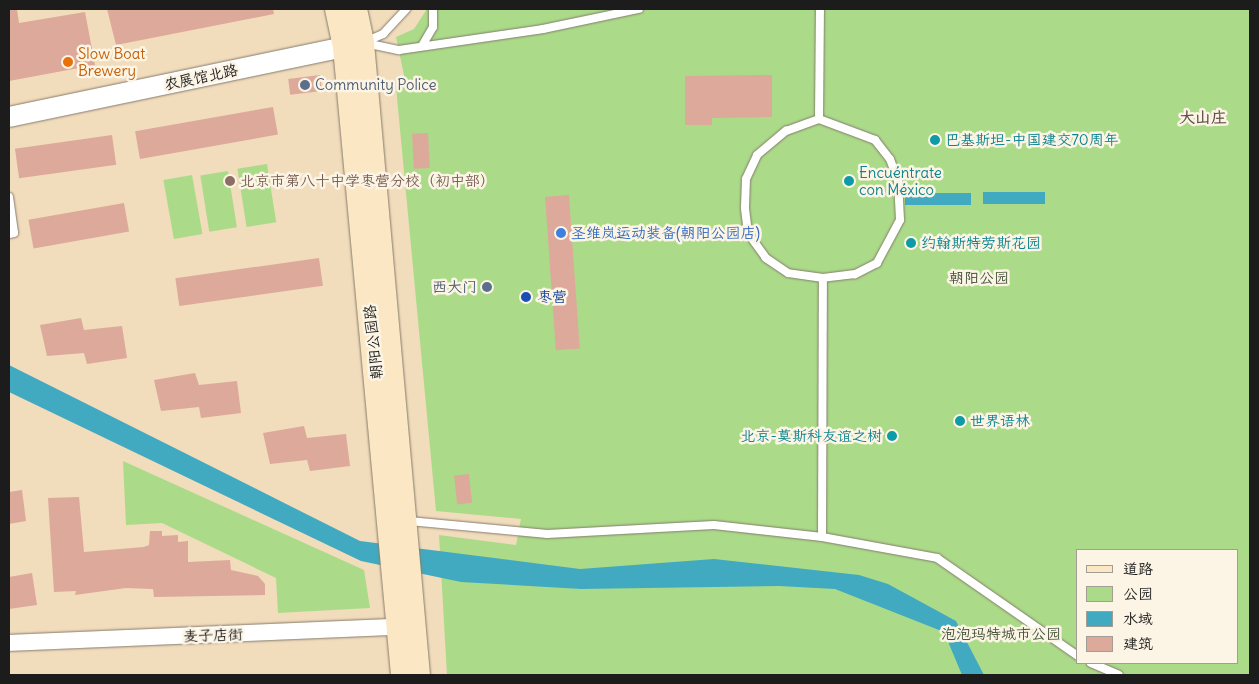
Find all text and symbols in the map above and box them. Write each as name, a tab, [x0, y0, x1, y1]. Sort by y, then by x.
place label: Slow Boat Brewery	[78, 44, 145, 79]
marker: Slow Boat Brewery	[62, 56, 74, 68]
street label: 农展馆北路	[162, 60, 240, 94]
place label: Community Police	[315, 76, 437, 94]
marker: Community Police	[299, 79, 311, 91]
district label: 大山庄	[1179, 107, 1227, 127]
place label: 巴基斯坦-中国建交70周年	[945, 131, 1119, 149]
marker: 巴基斯坦-中国建交70周年	[929, 134, 941, 146]
place label: Encuéntrate con México	[859, 163, 942, 198]
place label: 北京市第八十中学枣营分校（初中部）	[240, 172, 495, 190]
marker: 北京市第八十中学枣营分校（初中部）	[224, 175, 236, 187]
marker: Encuéntrate con México	[843, 175, 855, 187]
place label: 圣维岚运动装备(朝阳公园店)	[571, 224, 760, 242]
marker: 圣维岚运动装备(朝阳公园店)	[555, 227, 567, 239]
place label: 约翰斯特劳斯花园	[921, 234, 1041, 252]
marker: 约翰斯特劳斯花园	[905, 237, 917, 249]
park label: 朝阳公园	[949, 269, 1009, 287]
place label: 西大门	[432, 278, 477, 296]
marker: 西大门	[481, 281, 493, 293]
place label: 枣营	[537, 288, 567, 306]
marker: 枣营	[519, 290, 533, 304]
street label: 朝阳公园路	[360, 304, 386, 380]
place label: 世界语林	[970, 412, 1030, 430]
marker: 世界语林	[954, 415, 966, 427]
place label: 北京-莫斯科友谊之树	[741, 427, 882, 445]
marker: 北京-莫斯科友谊之树	[886, 430, 898, 442]
legend	[1076, 549, 1239, 664]
text: 道路	[1123, 559, 1153, 578]
text: 公园	[1123, 584, 1153, 603]
text: 水域	[1123, 609, 1153, 628]
street label: 麦子店街	[183, 625, 243, 645]
park label: 泡泡玛特城市公园	[941, 625, 1061, 643]
text: 建筑	[1123, 634, 1153, 653]

